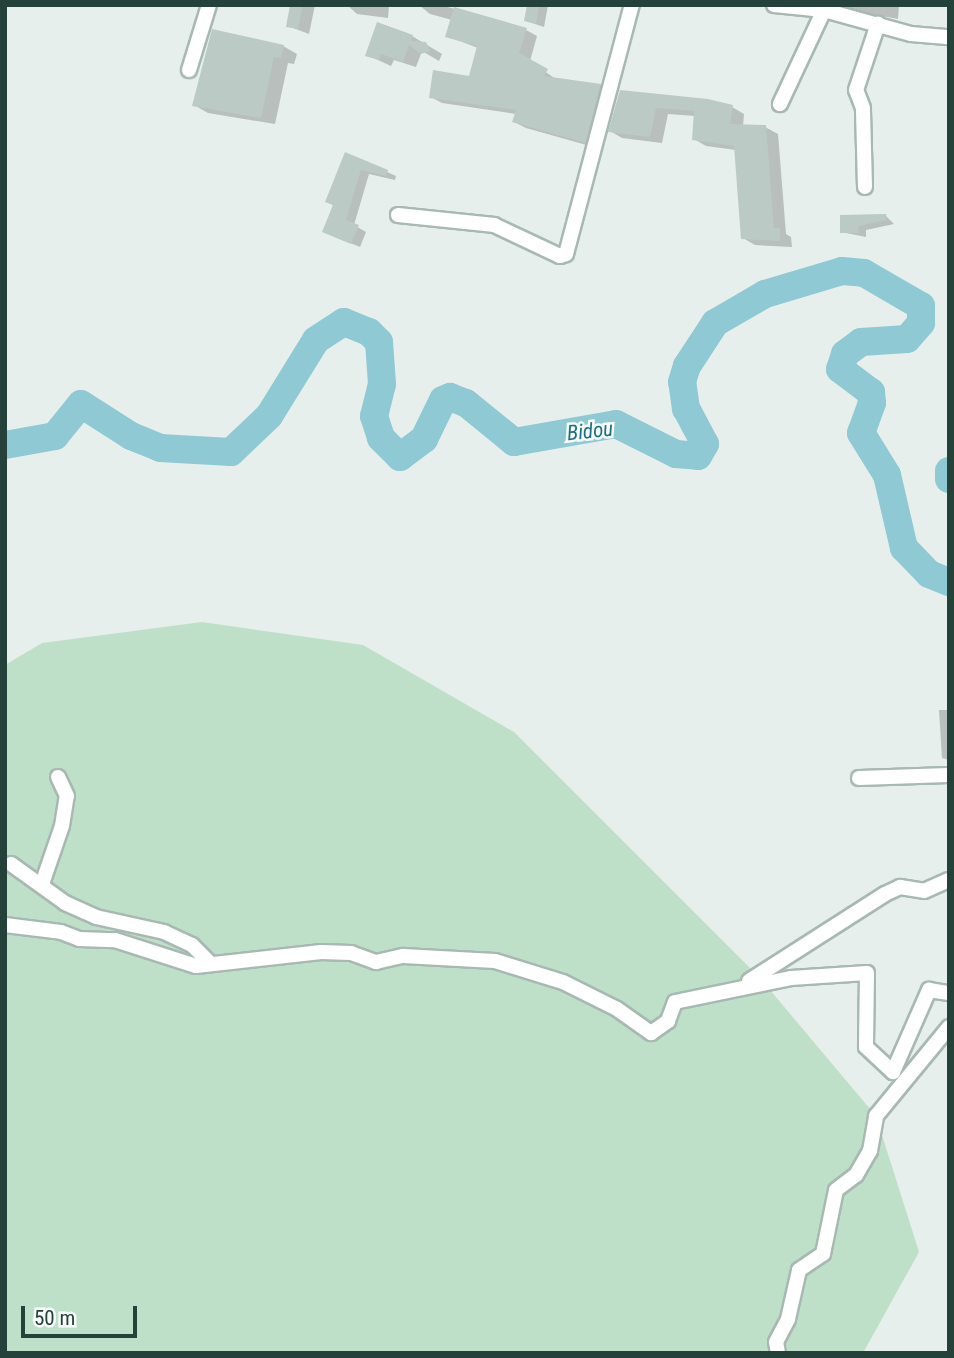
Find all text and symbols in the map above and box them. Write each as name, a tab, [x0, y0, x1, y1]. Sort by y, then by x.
water label: Bidou	[566, 416, 614, 446]
scale bar	[24, 1292, 140, 1336]
text: 50 m	[34, 1306, 75, 1330]

